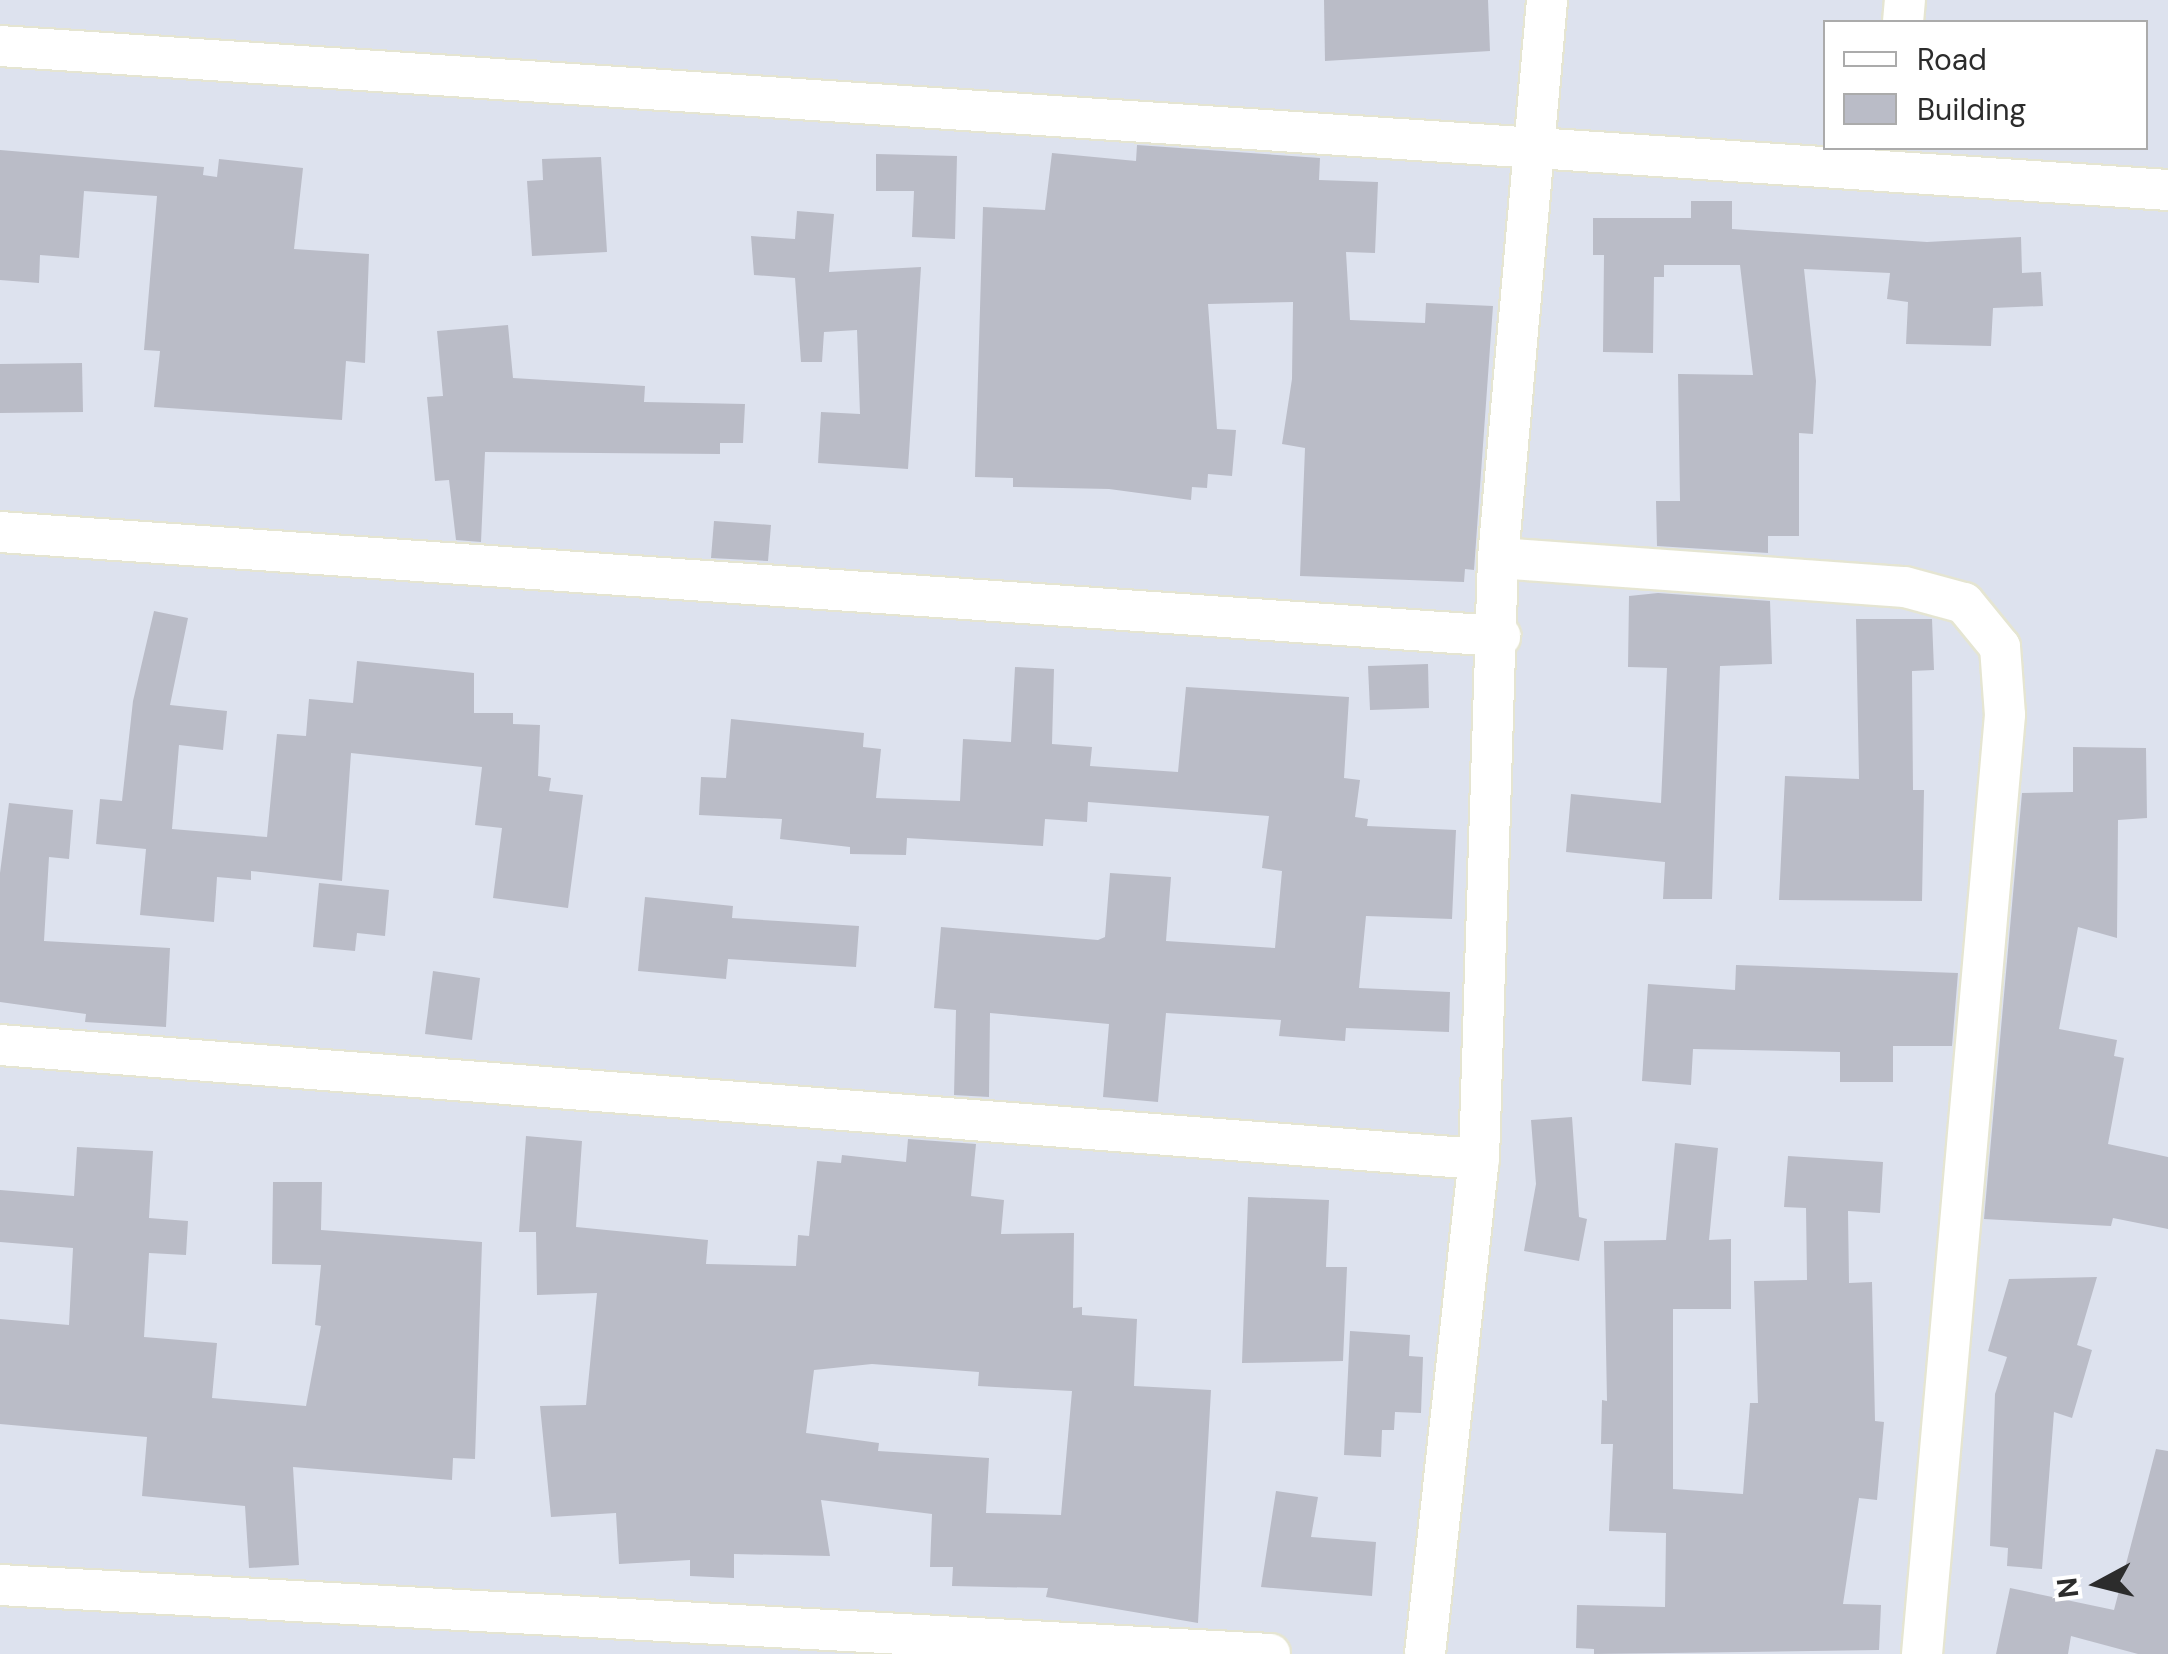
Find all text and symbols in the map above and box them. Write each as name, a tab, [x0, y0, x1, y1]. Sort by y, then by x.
legend	[1823, 20, 2148, 150]
text: Road	[1917, 40, 1987, 79]
text: Building	[1917, 90, 2026, 129]
north arrow	[2048, 1534, 2148, 1634]
text: N	[2048, 1575, 2087, 1600]

